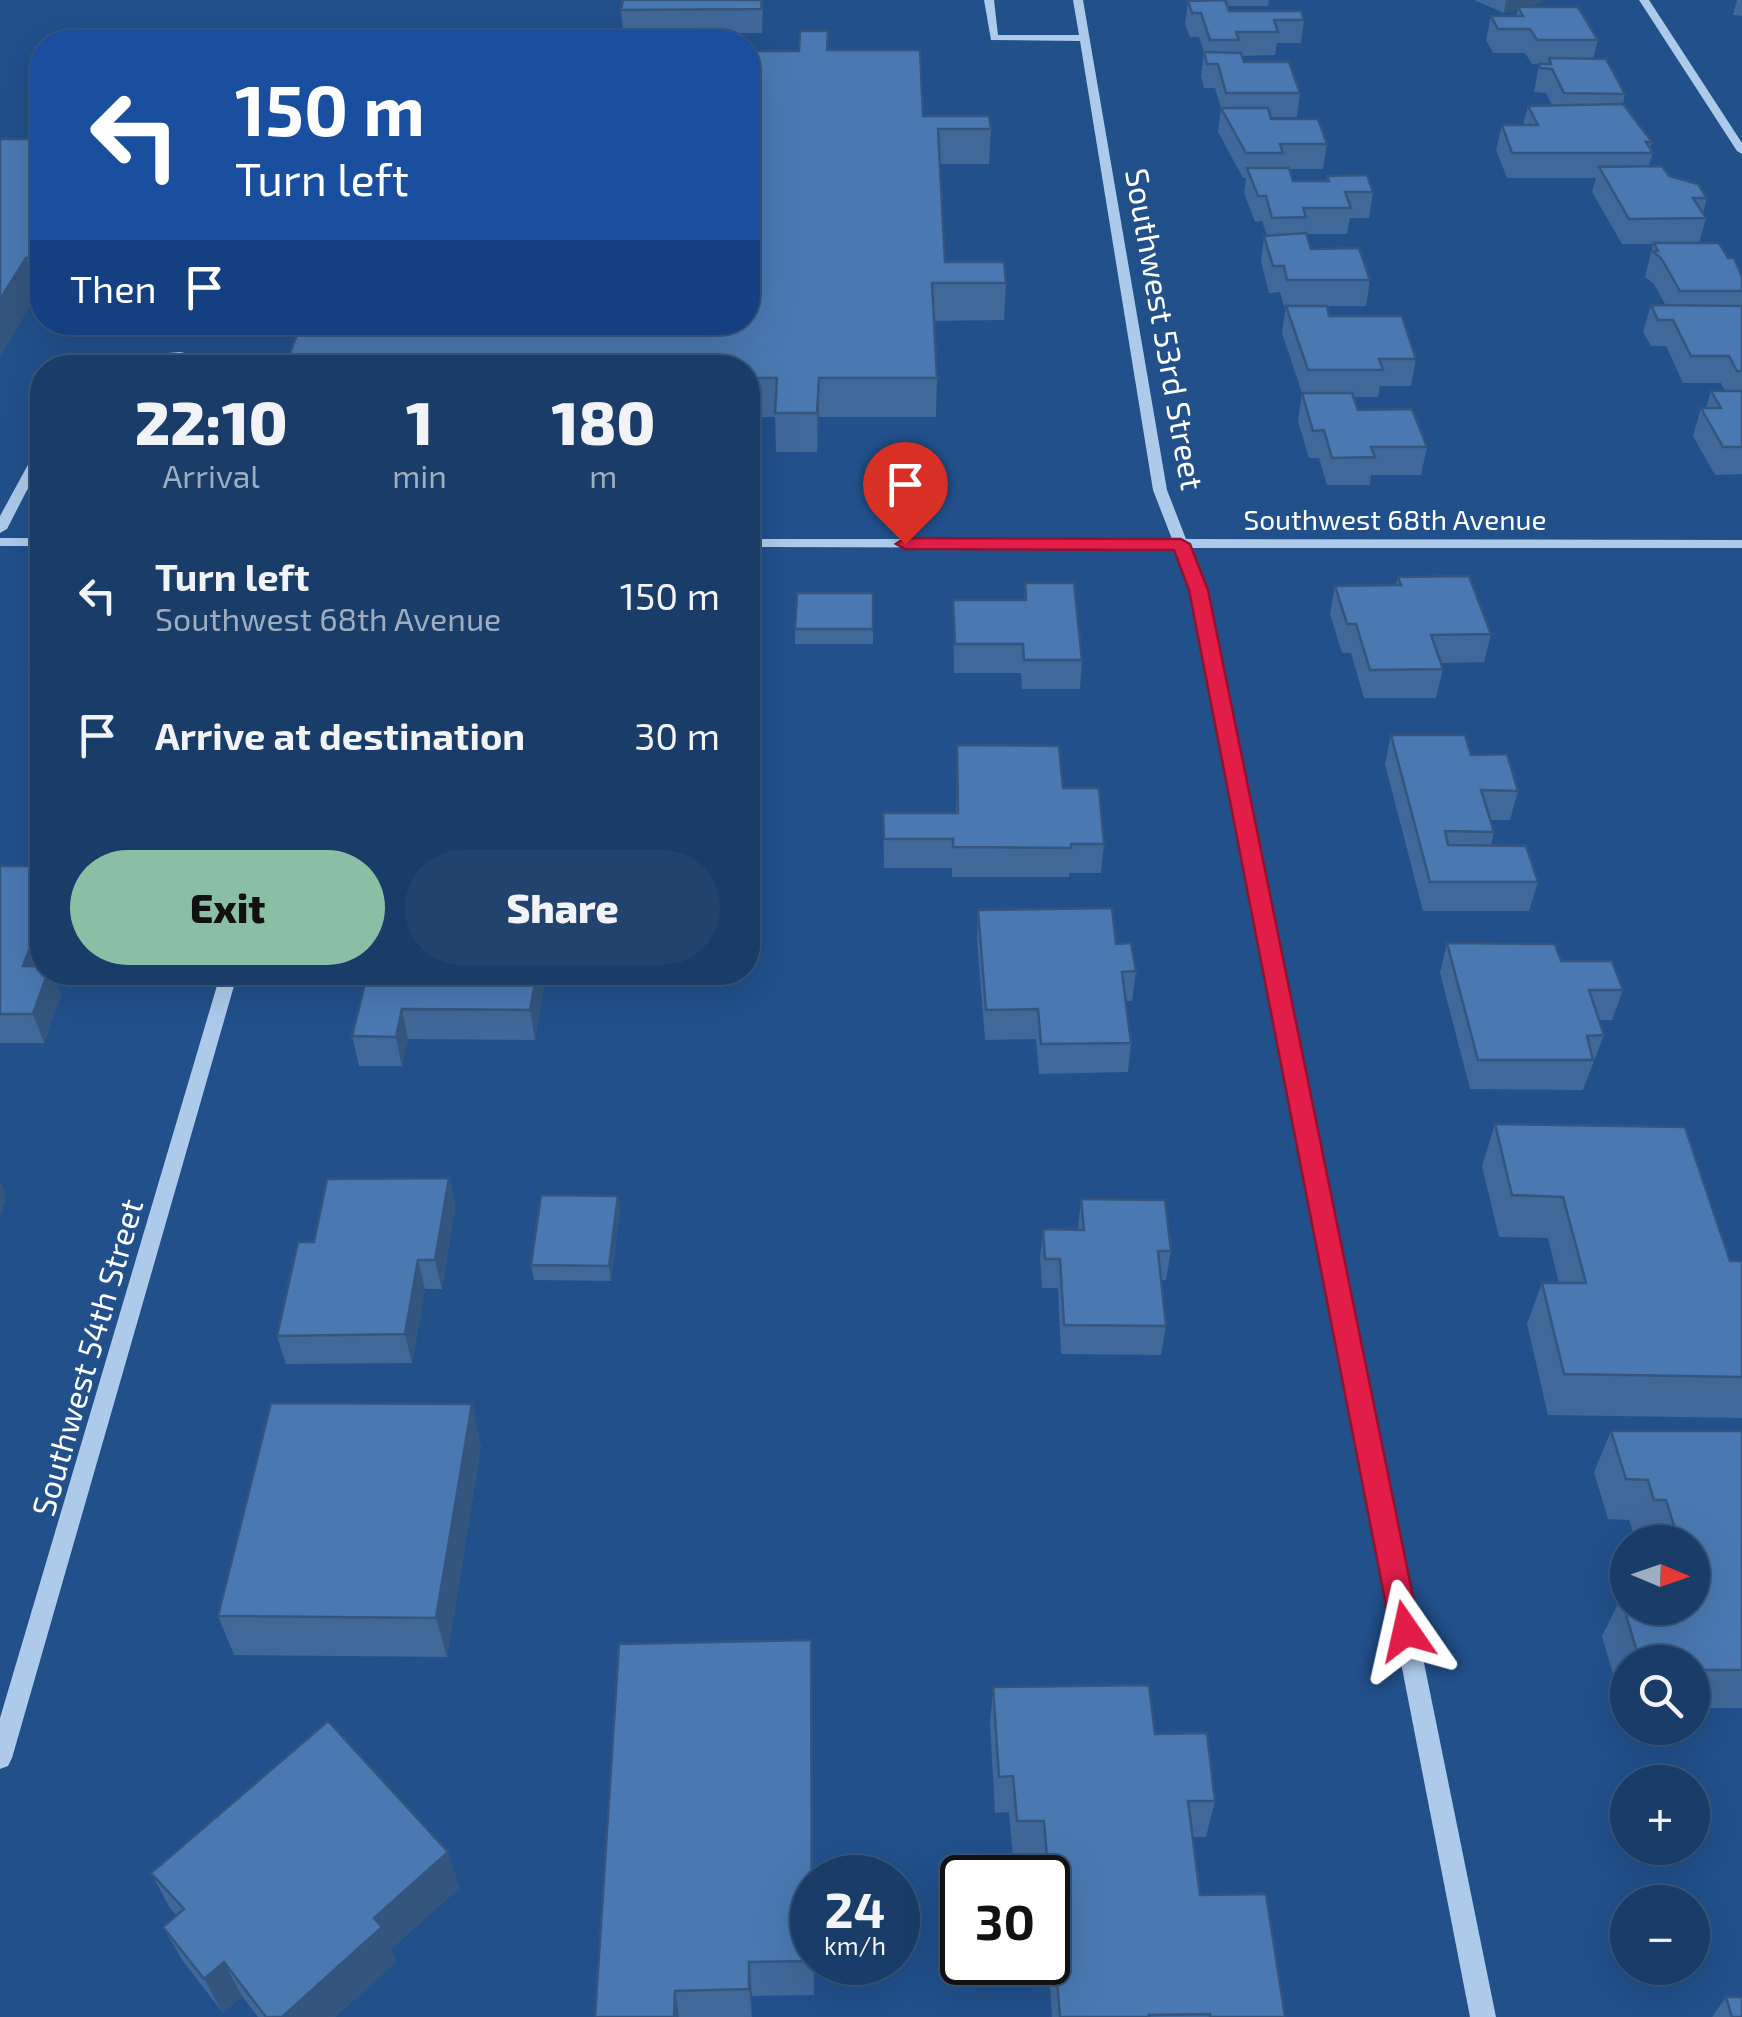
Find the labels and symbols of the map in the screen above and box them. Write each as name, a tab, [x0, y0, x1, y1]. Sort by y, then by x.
street label: Southwest 53rd Street	[1119, 165, 1213, 493]
pin	[863, 442, 948, 545]
street label: Southwest 68th Avenue	[1243, 502, 1547, 536]
street label: Southwest 54th Street	[23, 1194, 149, 1520]
north arrow	[1610, 1525, 1710, 1625]
position arrow	[1354, 1579, 1458, 1683]
speed limit sign: 30	[940, 1855, 1070, 1985]

